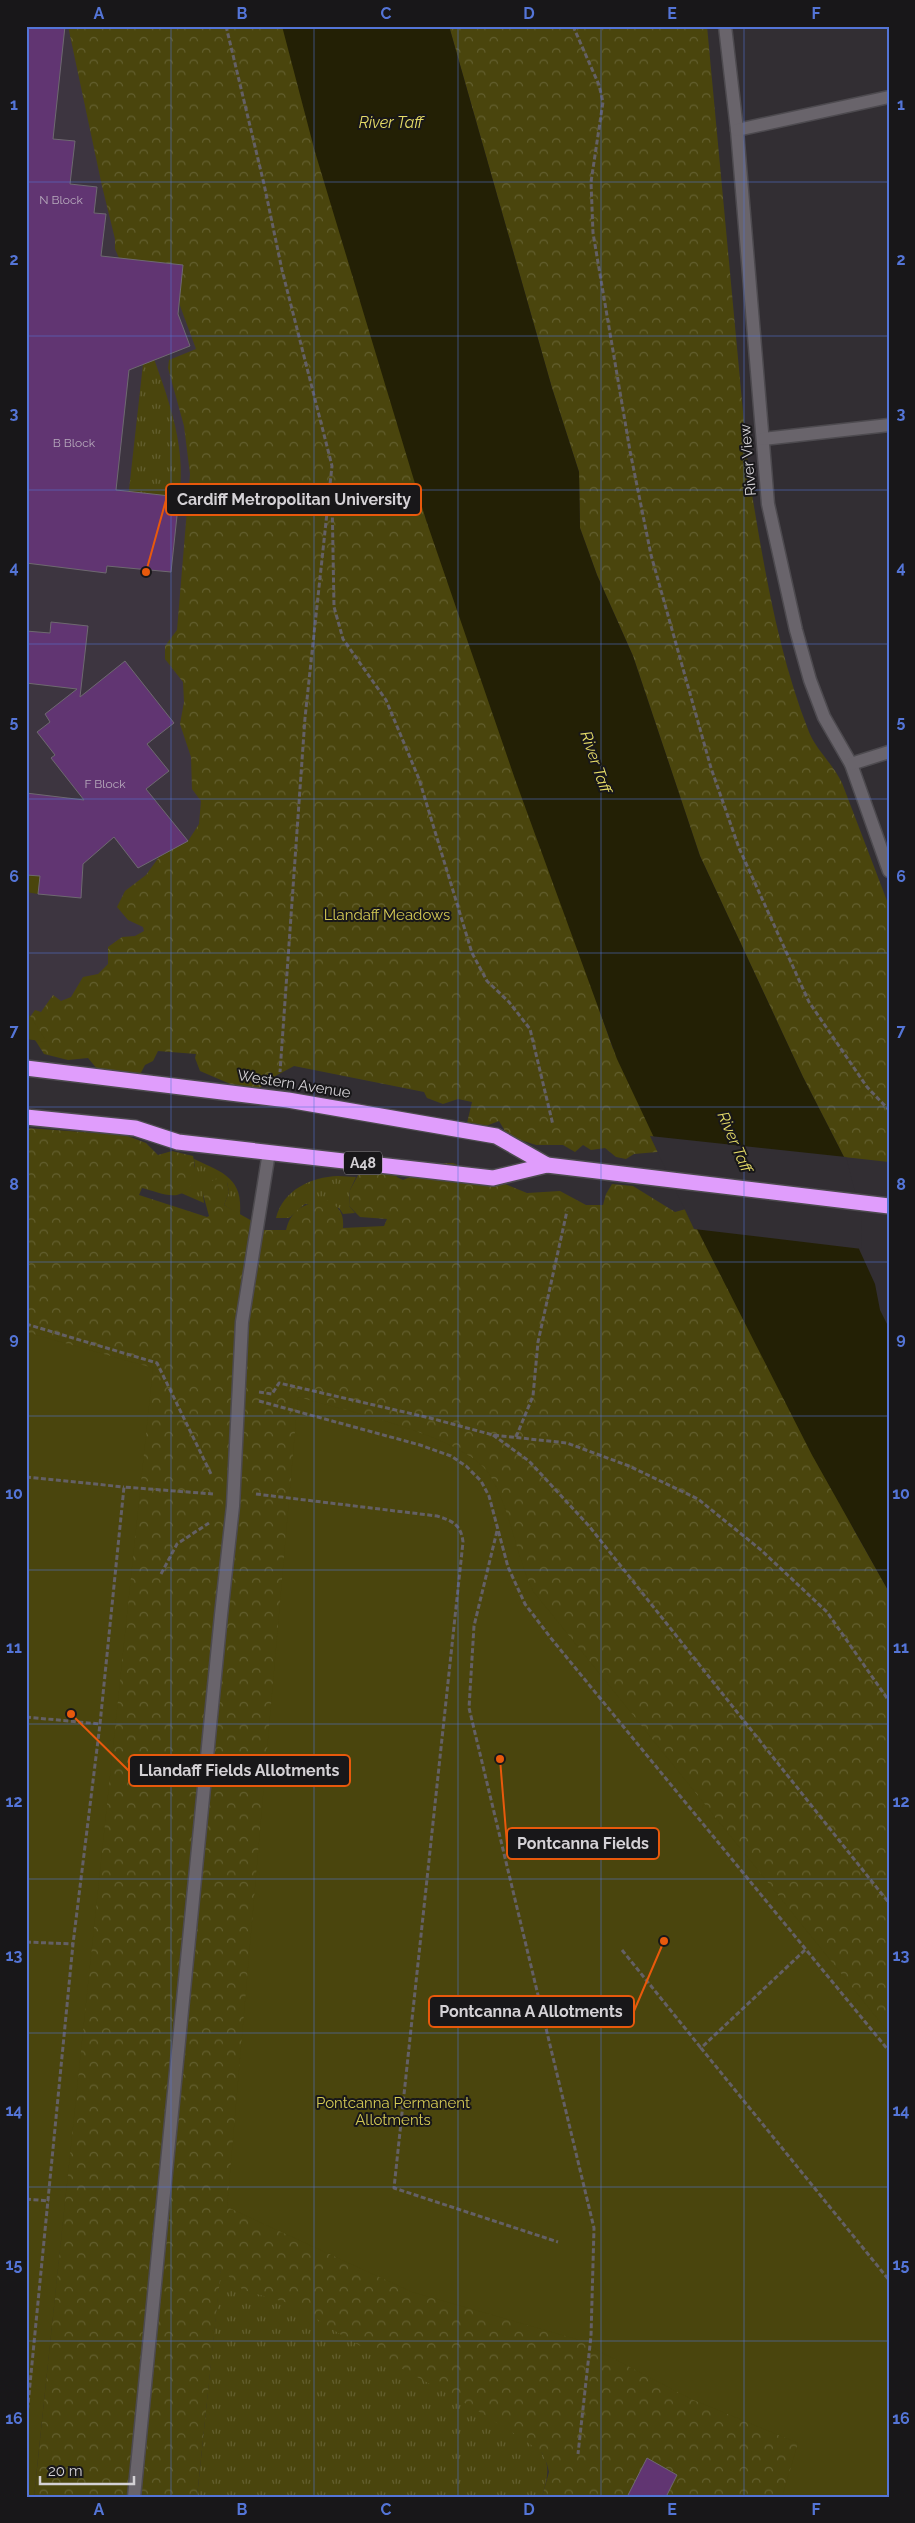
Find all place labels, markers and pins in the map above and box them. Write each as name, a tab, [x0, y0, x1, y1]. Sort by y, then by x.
callout: Cardiff Metropolitan University	[166, 484, 421, 515]
callout: Llandaff Fields Allotments	[129, 1755, 350, 1786]
callout: Pontcanna Fields	[507, 1828, 659, 1859]
callout: Pontcanna A Allotments	[429, 1996, 634, 2027]

